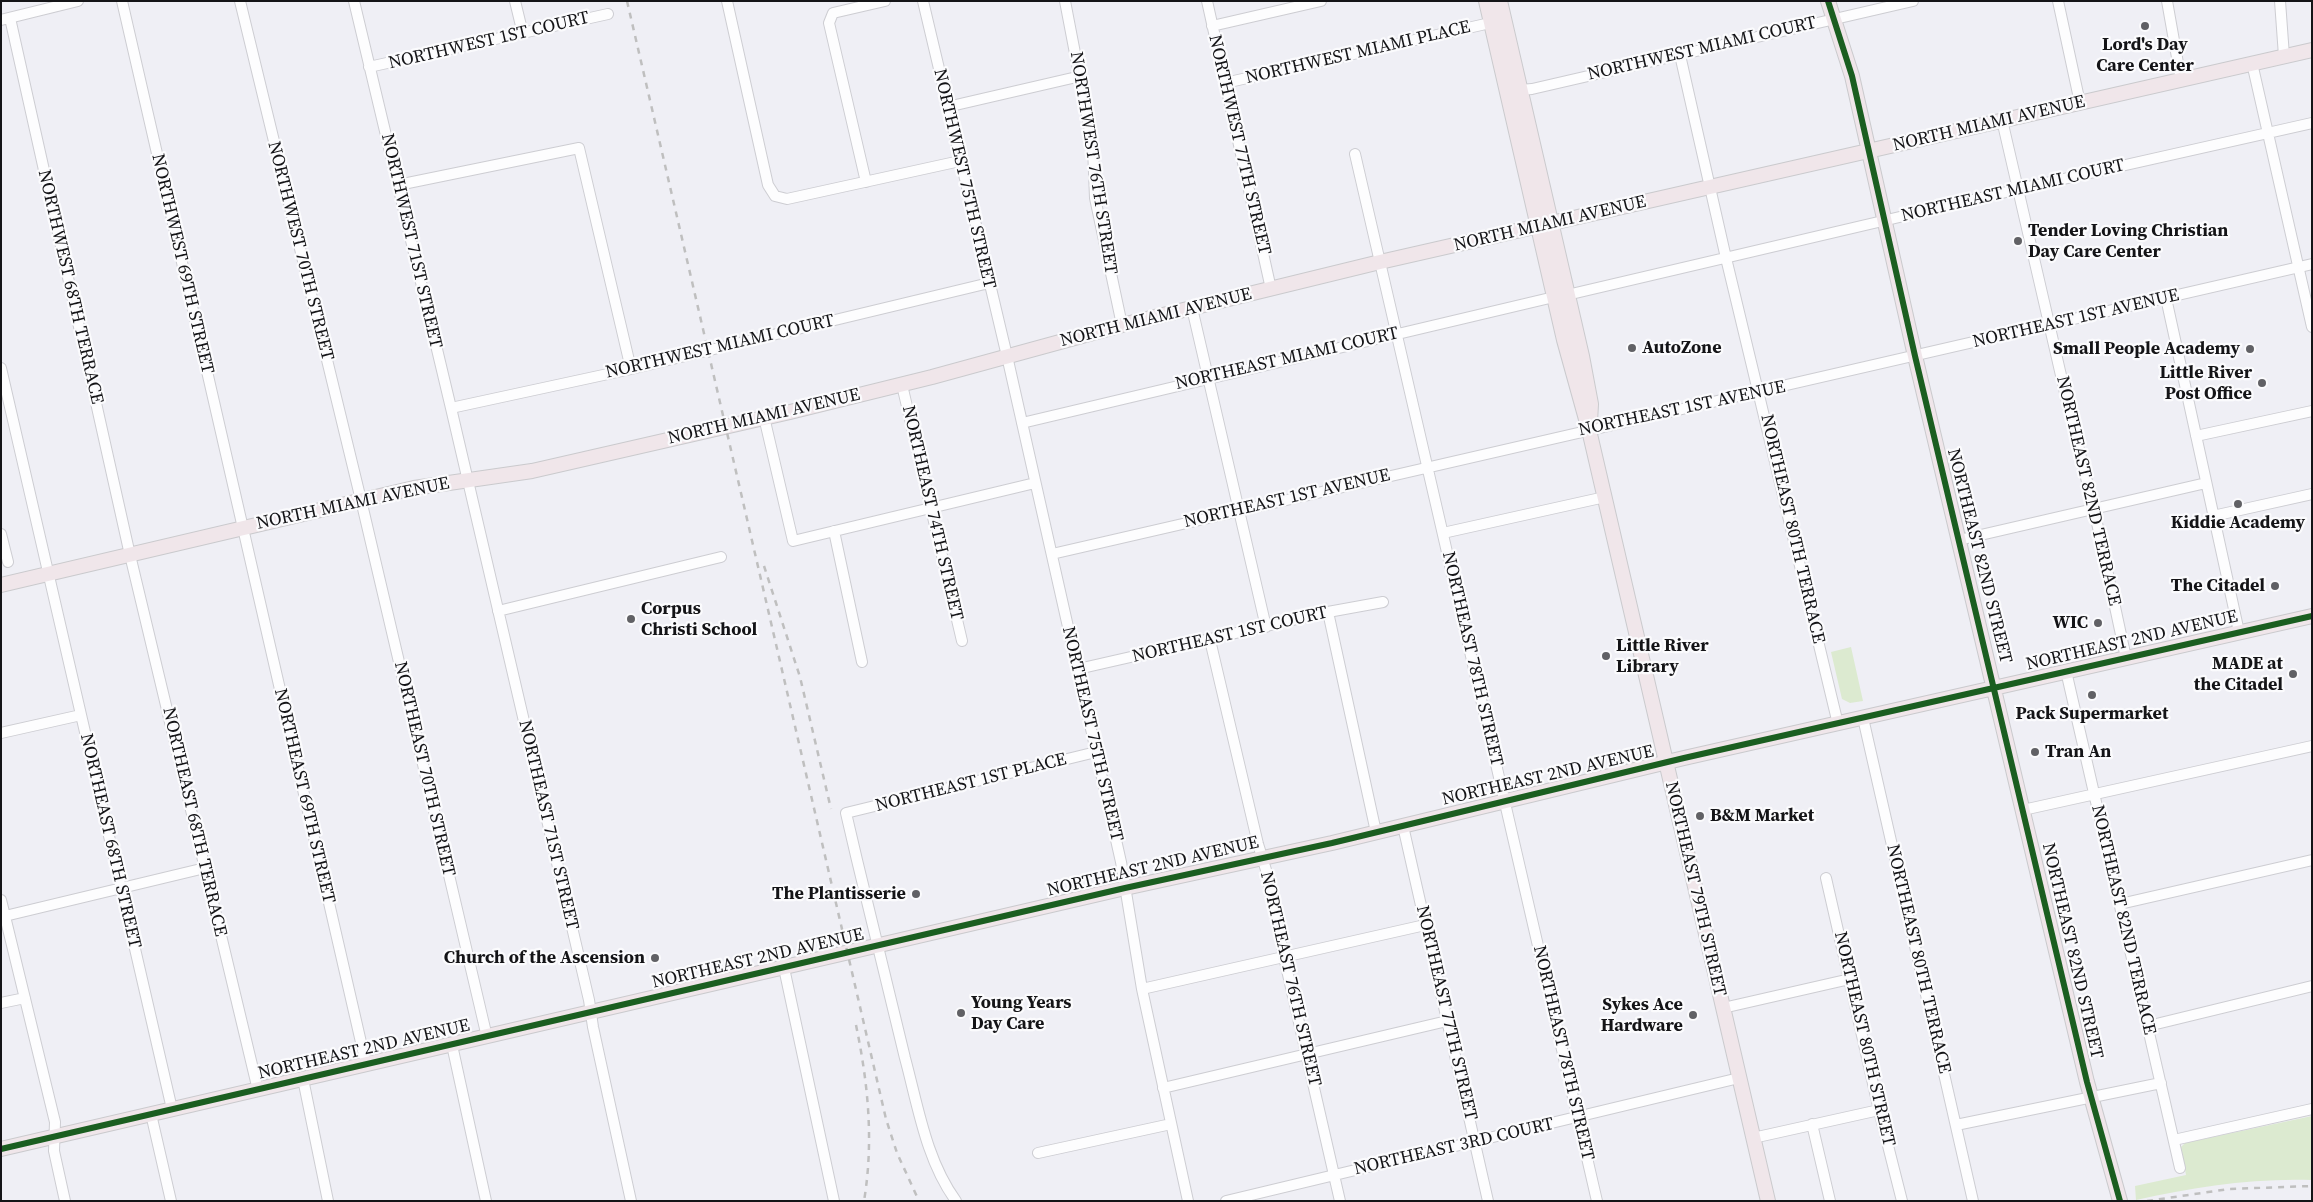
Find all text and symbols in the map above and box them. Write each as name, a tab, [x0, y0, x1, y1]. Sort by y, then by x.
street label: NORTHWEST 1ST COURT	[387, 7, 591, 75]
street label: NORTHWEST MIAMI COURT	[1586, 12, 1818, 86]
street label: NORTHWEST MIAMI PLACE	[1243, 17, 1473, 89]
marker: Lord's Day Care Center	[2139, 20, 2151, 32]
street label: NORTHWEST 77TH STREET	[1203, 33, 1275, 257]
place label: Lord's Day Care Center	[2096, 34, 2194, 76]
street label: NORTHWEST 76TH STREET	[1065, 50, 1121, 276]
street label: NORTHWEST 75TH STREET	[928, 67, 1000, 291]
street label: NORTH MIAMI AVENUE	[1891, 91, 2087, 157]
street label: NORTHWEST 71ST STREET	[376, 131, 446, 351]
street label: NORTHWEST 70TH STREET	[262, 139, 338, 363]
street label: NORTHWEST 69TH STREET	[146, 152, 218, 376]
street label: NORTHEAST MIAMI COURT	[1899, 155, 2127, 227]
street label: NORTHWEST 68TH TERRACE	[33, 168, 107, 406]
street label: NORTH MIAMI AVENUE	[1452, 191, 1648, 257]
place label: Tender Loving Christian Day Care Center	[2028, 220, 2228, 262]
marker: Tender Loving Christian Day Care Center	[2012, 235, 2024, 247]
street label: NORTH MIAMI AVENUE	[1058, 284, 1254, 352]
street label: NORTHEAST 1ST AVENUE	[1971, 285, 2181, 353]
street label: NORTHWEST MIAMI COURT	[604, 310, 836, 384]
street label: NORTHEAST MIAMI COURT	[1173, 323, 1401, 395]
place label: AutoZone	[1642, 337, 1722, 359]
place label: Small People Academy	[2053, 338, 2240, 360]
marker: AutoZone	[1626, 342, 1638, 354]
marker: Small People Academy	[2244, 343, 2256, 355]
place label: Little River Post Office	[2159, 362, 2252, 404]
street label: NORTHEAST 82ND TERRACE	[2051, 374, 2125, 608]
street label: NORTHEAST 1ST AVENUE	[1577, 377, 1787, 441]
marker: Little River Post Office	[2256, 377, 2268, 389]
street label: NORTH MIAMI AVENUE	[666, 384, 862, 450]
street label: NORTHEAST 74TH STREET	[897, 404, 967, 622]
street label: NORTHEAST 80TH TERRACE	[1755, 412, 1829, 646]
street label: NORTHEAST 82ND STREET	[1942, 446, 2016, 666]
street label: NORTHEAST 1ST AVENUE	[1182, 465, 1392, 533]
street label: NORTH MIAMI AVENUE	[255, 473, 451, 535]
marker: Kiddie Academy	[2232, 498, 2244, 510]
place label: Kiddie Academy	[2171, 512, 2305, 534]
street label: NORTHEAST 78TH STREET	[1437, 550, 1507, 768]
place label: The Citadel	[2171, 575, 2265, 597]
marker: The Citadel	[2269, 580, 2281, 592]
place label: Corpus Christi School	[641, 598, 757, 640]
street label: NORTHEAST 1ST COURT	[1130, 602, 1330, 668]
street label: NORTHEAST 2ND AVENUE	[2024, 606, 2240, 676]
place label: WIC	[2052, 612, 2088, 634]
marker: Corpus Christi School	[625, 613, 637, 625]
marker: WIC	[2092, 617, 2104, 629]
street label: NORTHEAST 75TH STREET	[1057, 625, 1127, 843]
place label: Little River Library	[1616, 635, 1709, 678]
marker: Little River Library	[1600, 650, 1612, 662]
place label: MADE at the Citadel	[2194, 653, 2283, 696]
street label: NORTHEAST 70TH STREET	[389, 660, 459, 878]
marker: MADE at the Citadel	[2287, 668, 2299, 680]
street label: NORTHEAST 69TH STREET	[269, 687, 339, 905]
marker: Pack Supermarket	[2086, 689, 2098, 701]
place label: Pack Supermarket	[2016, 703, 2168, 725]
street label: NORTHEAST 68TH TERRACE	[157, 705, 231, 939]
street label: NORTHEAST 71ST STREET	[513, 718, 583, 932]
street label: NORTHEAST 68TH STREET	[75, 732, 145, 950]
street label: NORTHEAST 2ND AVENUE	[1440, 741, 1656, 811]
place label: Tran An	[2045, 741, 2111, 763]
marker: Tran An	[2029, 746, 2041, 758]
street label: NORTHEAST 1ST PLACE	[873, 749, 1069, 817]
street label: NORTHEAST 79TH STREET	[1660, 780, 1730, 998]
street label: NORTHEAST 82ND TERRACE	[2086, 803, 2160, 1037]
place label: B&M Market	[1710, 805, 1814, 827]
marker: B&M Market	[1694, 810, 1706, 822]
street label: NORTHEAST 2ND AVENUE	[1045, 832, 1261, 902]
street label: NORTHEAST 82ND STREET	[2037, 841, 2107, 1061]
street label: NORTHEAST 80TH TERRACE	[1881, 842, 1955, 1076]
street label: NORTHEAST 76TH STREET	[1255, 870, 1325, 1088]
place label: The Plantisserie	[772, 883, 906, 905]
marker: The Plantisserie	[910, 888, 922, 900]
street label: NORTHEAST 77TH STREET	[1411, 904, 1481, 1122]
street label: NORTHEAST 2ND AVENUE	[650, 924, 866, 994]
street label: NORTHEAST 80TH STREET	[1829, 930, 1899, 1148]
street label: NORTHEAST 78TH STREET	[1528, 944, 1598, 1162]
place label: Church of the Ascension	[444, 947, 645, 969]
marker: Church of the Ascension	[649, 952, 661, 964]
place label: Young Years Day Care	[971, 992, 1072, 1034]
place label: Sykes Ace Hardware	[1601, 994, 1683, 1036]
marker: Young Years Day Care	[955, 1007, 967, 1019]
marker: Sykes Ace Hardware	[1687, 1009, 1699, 1021]
street label: NORTHEAST 2ND AVENUE	[256, 1015, 472, 1085]
street label: NORTHEAST 3RD COURT	[1352, 1113, 1556, 1181]

